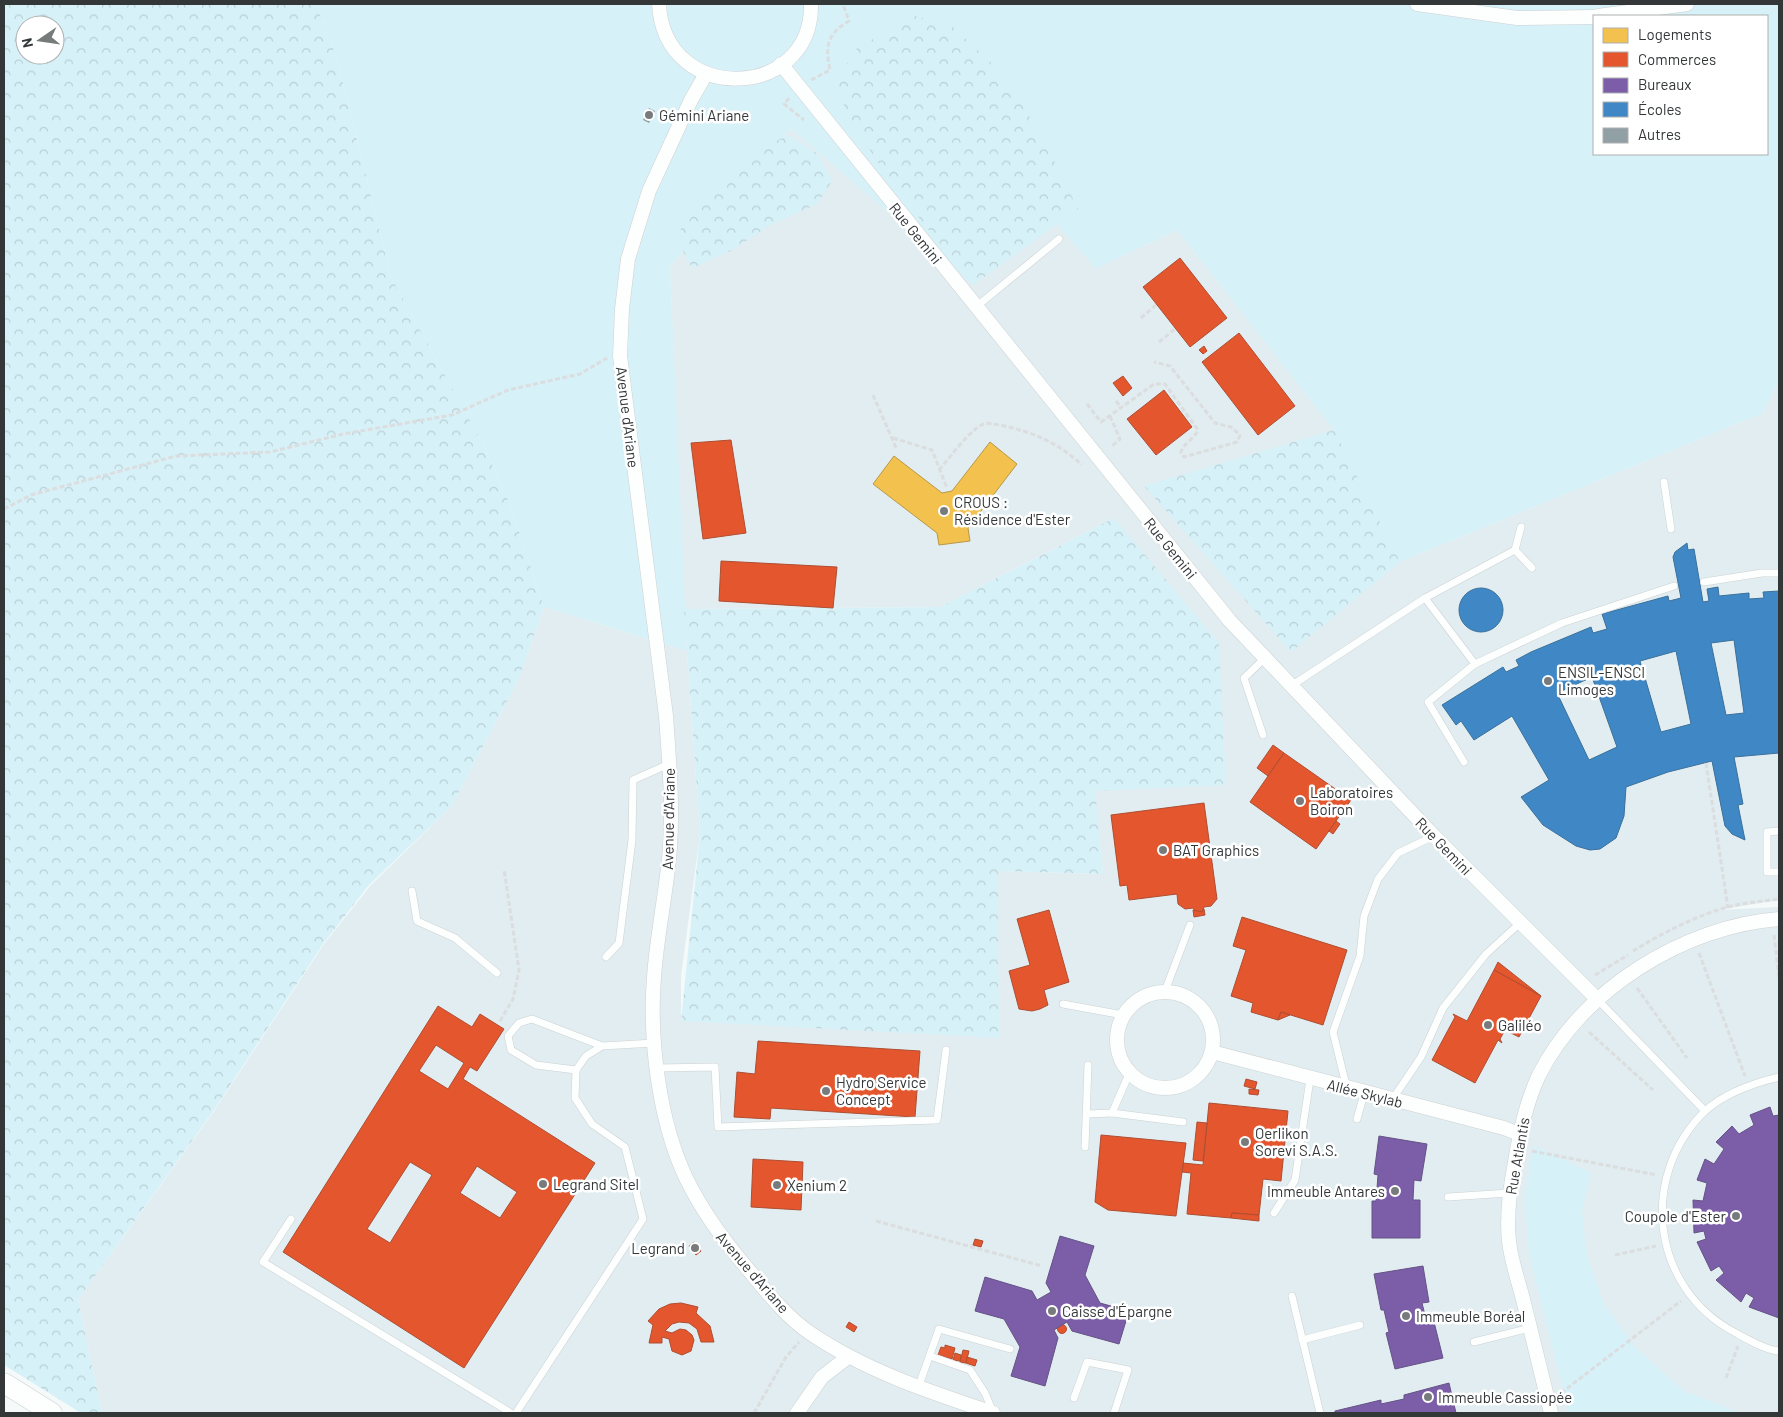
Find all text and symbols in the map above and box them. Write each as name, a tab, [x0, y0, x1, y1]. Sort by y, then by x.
north arrow	[15, 15, 65, 65]
legend	[1593, 15, 1768, 155]
text: Logements	[1638, 25, 1712, 43]
text: N	[18, 37, 36, 49]
text: Commerces	[1638, 50, 1716, 68]
text: Bureaux	[1638, 75, 1691, 93]
text: Écoles	[1638, 100, 1682, 118]
place label: Gémini Ariane	[659, 106, 749, 124]
marker: Gémini Ariane	[643, 109, 655, 121]
text: Autres	[1638, 125, 1681, 143]
street label: Rue Gemini	[886, 199, 946, 267]
street label: Avenue d'Ariane	[613, 365, 643, 469]
place label: CROUS : Résidence d'Ester	[954, 493, 1071, 528]
marker: CROUS : Résidence d'Ester	[938, 505, 950, 517]
street label: Rue Gemini	[1141, 514, 1201, 582]
place label: ENSIL-ENSCI Limoges	[1558, 663, 1645, 698]
marker: ENSIL-ENSCI Limoges	[1542, 675, 1554, 687]
street label: Avenue d'Ariane	[658, 768, 678, 870]
place label: Laboratoires Boiron	[1310, 783, 1393, 818]
marker: Laboratoires Boiron	[1294, 795, 1306, 807]
street label: Rue Gemini	[1412, 813, 1476, 879]
place label: BAT Graphics	[1173, 841, 1259, 859]
marker: BAT Graphics	[1157, 844, 1169, 856]
place label: Galiléo	[1498, 1016, 1542, 1034]
marker: Galiléo	[1482, 1019, 1494, 1031]
place label: Hydro Service Concept	[836, 1073, 927, 1108]
street label: Allée Skylab	[1325, 1075, 1405, 1111]
marker: Hydro Service Concept	[820, 1085, 832, 1097]
street label: Rue Atlantis	[1501, 1116, 1533, 1196]
place label: Oerlikon Sorevi S.A.S.	[1255, 1124, 1338, 1159]
marker: Oerlikon Sorevi S.A.S.	[1239, 1136, 1251, 1148]
place label: Legrand Sitel	[553, 1175, 639, 1193]
place label: Xenium 2	[787, 1176, 847, 1194]
marker: Legrand Sitel	[537, 1178, 549, 1190]
marker: Xenium 2	[771, 1179, 783, 1191]
place label: Immeuble Antares	[1267, 1182, 1385, 1200]
marker: Immeuble Antares	[1389, 1185, 1401, 1197]
place label: Coupole d'Ester	[1625, 1207, 1727, 1225]
marker: Coupole d'Ester	[1730, 1210, 1742, 1222]
street label: Avenue d'Ariane	[713, 1228, 793, 1316]
place label: Legrand	[631, 1239, 685, 1257]
marker: Legrand	[689, 1242, 701, 1254]
place label: Caisse d'Épargne	[1062, 1302, 1172, 1320]
marker: Caisse d'Épargne	[1046, 1305, 1058, 1317]
place label: Immeuble Boréal	[1416, 1307, 1525, 1325]
marker: Immeuble Boréal	[1400, 1310, 1412, 1322]
place label: Immeuble Cassiopée	[1438, 1388, 1572, 1406]
marker: Immeuble Cassiopée	[1422, 1391, 1434, 1403]

